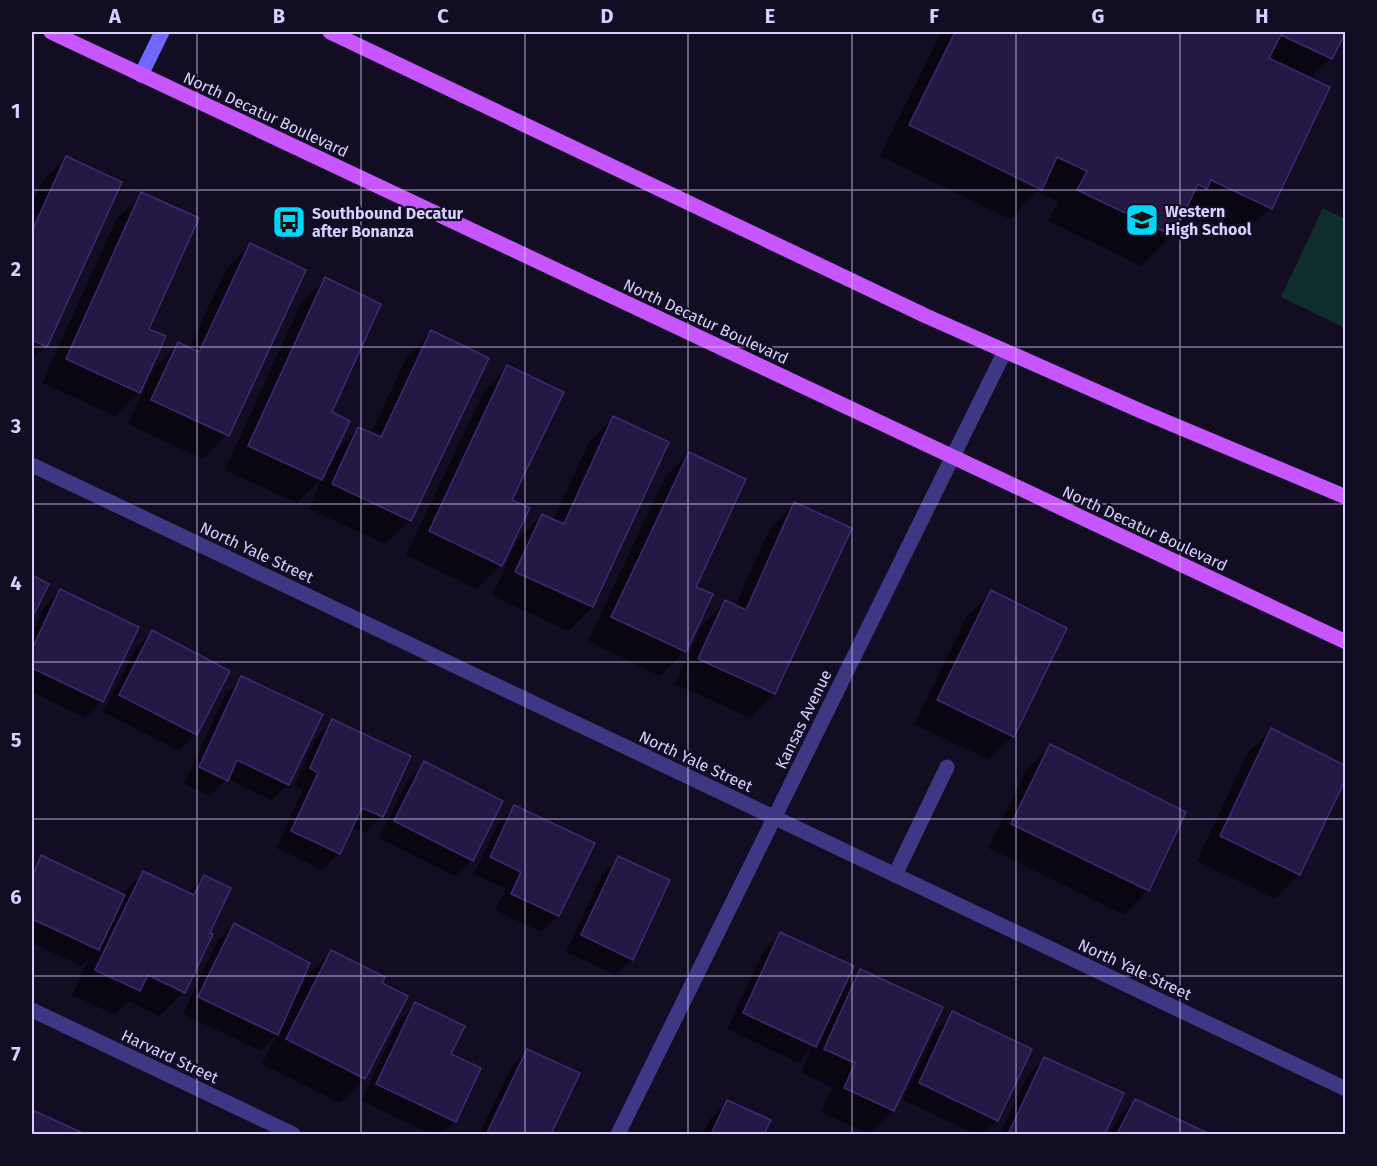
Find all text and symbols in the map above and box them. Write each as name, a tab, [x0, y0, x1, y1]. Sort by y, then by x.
text: A	[108, 4, 122, 28]
text: B	[273, 4, 285, 28]
text: C	[437, 4, 449, 28]
text: D	[600, 4, 614, 28]
text: E	[765, 4, 775, 28]
text: F	[929, 4, 939, 28]
text: G	[1092, 4, 1104, 28]
text: H	[1255, 4, 1269, 28]
street label: North Decatur Boulevard	[180, 68, 351, 161]
text: 1	[11, 99, 21, 123]
school or university icon: Western High School	[1124, 202, 1160, 238]
place label: Western High School	[1165, 202, 1252, 239]
bus stop icon: Southbound Decatur after Bonanza	[271, 204, 307, 240]
place label: Southbound Decatur after Bonanza	[312, 204, 464, 241]
text: 2	[11, 257, 21, 281]
street label: North Decatur Boulevard	[620, 275, 791, 368]
text: 3	[10, 414, 21, 438]
street label: North Decatur Boulevard	[1059, 482, 1230, 575]
street label: North Yale Street	[197, 518, 317, 587]
text: 4	[10, 571, 22, 595]
street label: Kansas Avenue	[771, 666, 836, 772]
street label: North Yale Street	[636, 727, 756, 796]
text: 5	[11, 728, 22, 752]
text: 6	[10, 885, 22, 909]
street label: North Yale Street	[1075, 935, 1195, 1004]
street label: Harvard Street	[118, 1026, 222, 1087]
text: 7	[11, 1042, 21, 1066]

